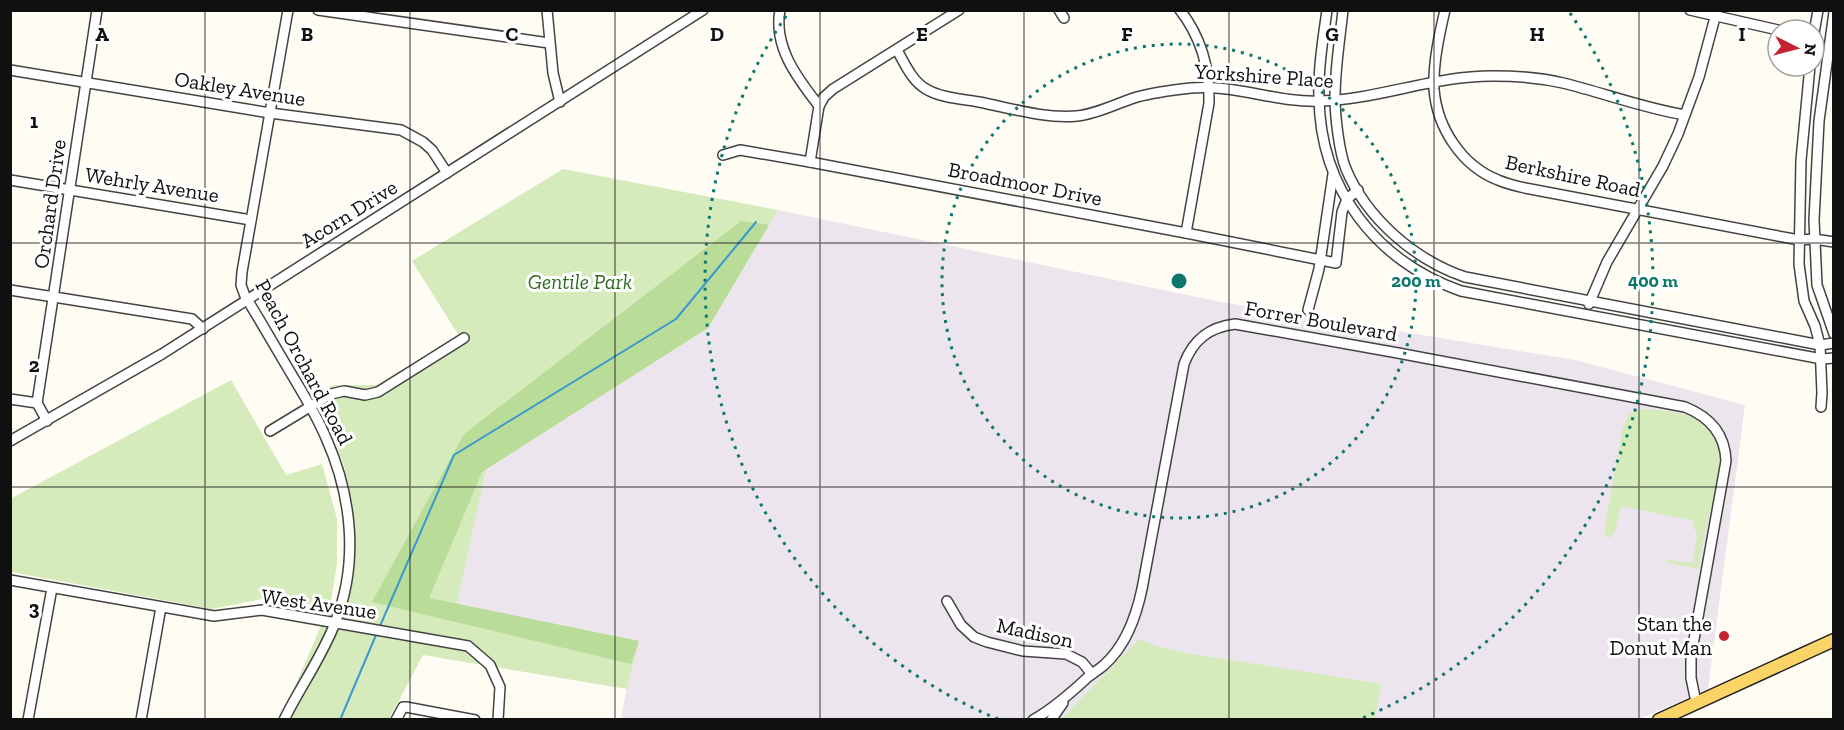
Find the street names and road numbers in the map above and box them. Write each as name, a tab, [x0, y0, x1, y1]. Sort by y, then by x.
street label: Yorkshire Place	[1193, 58, 1335, 93]
street label: Oakley Avenue	[173, 66, 307, 111]
street label: Orchard Drive	[28, 138, 71, 270]
street label: Berkshire Road	[1503, 149, 1643, 202]
street label: Broadmoor Drive	[946, 156, 1104, 211]
street label: Wehrly Avenue	[83, 162, 221, 207]
street label: Acorn Drive	[296, 174, 402, 253]
street label: Peach Orchard Road	[250, 275, 359, 449]
street label: Forrer Boulevard	[1243, 295, 1400, 346]
street label: West Avenue	[260, 583, 378, 624]
street label: Madison	[994, 612, 1076, 653]

